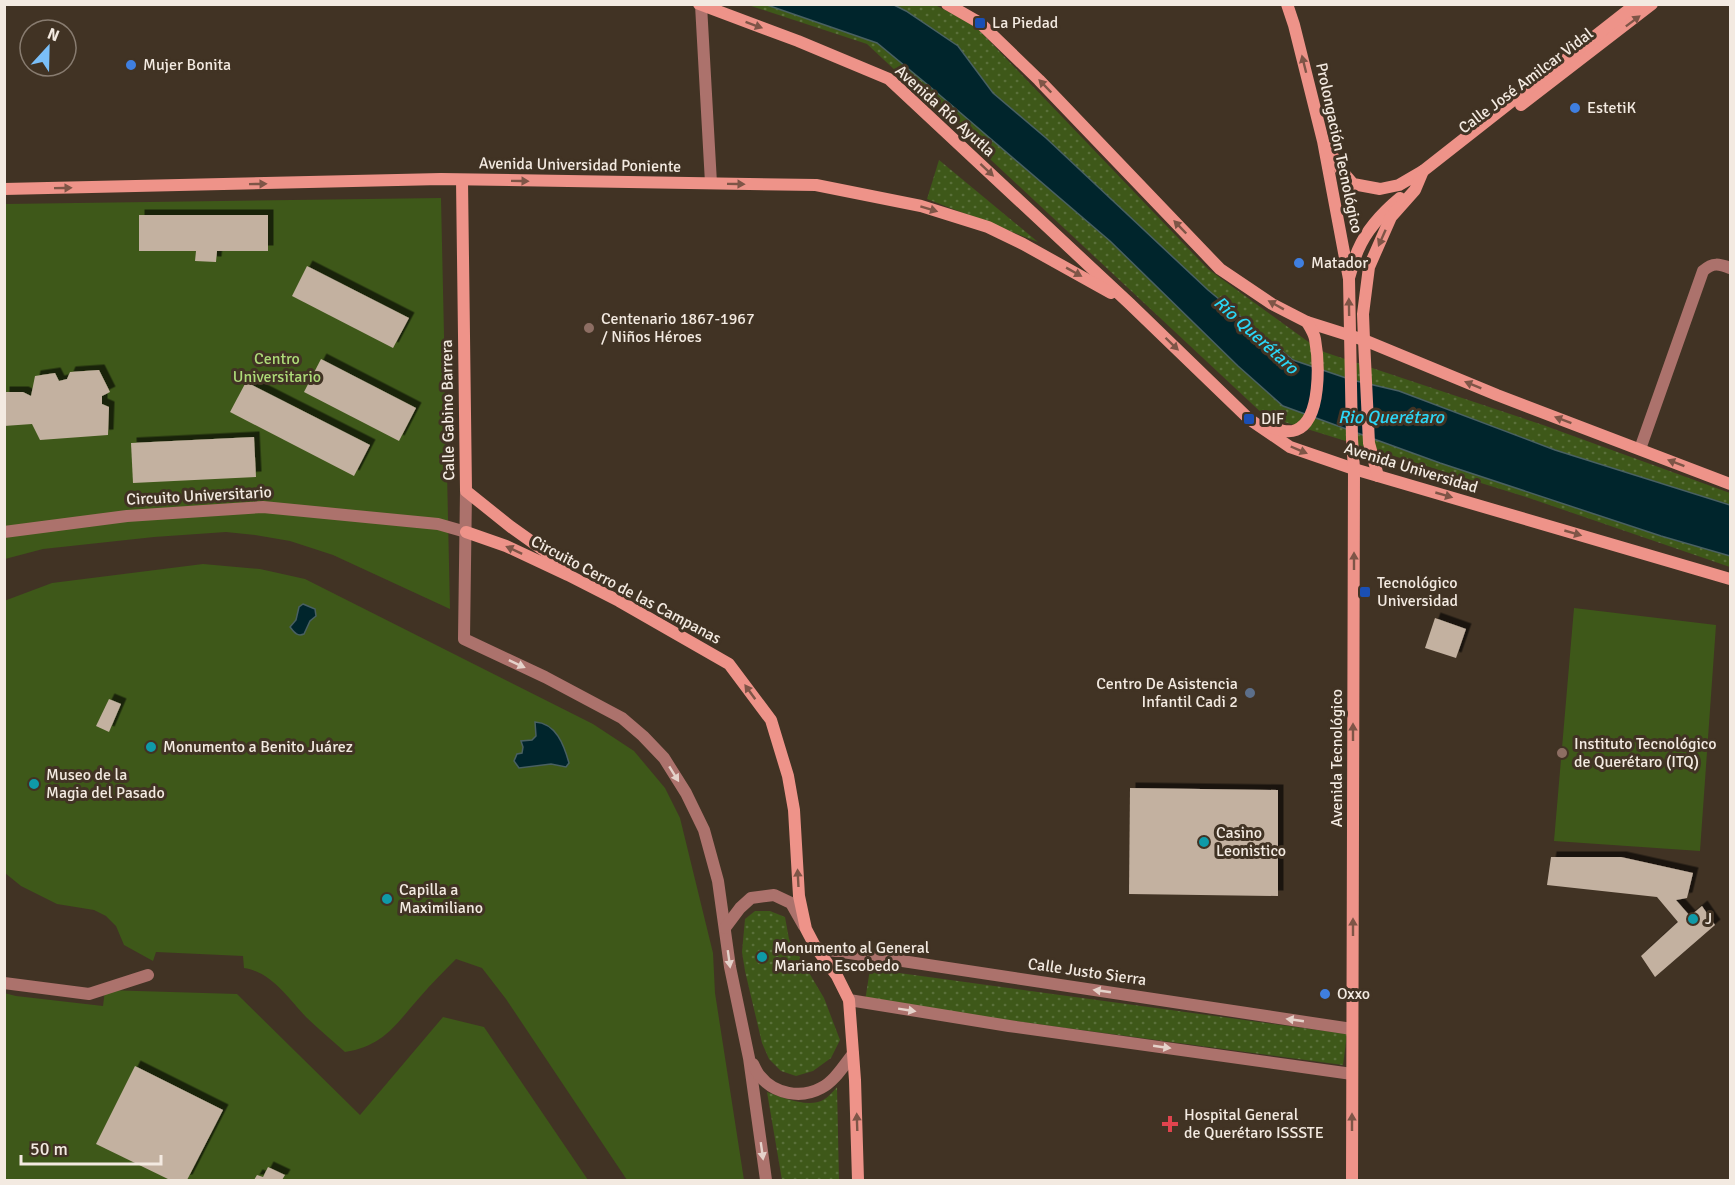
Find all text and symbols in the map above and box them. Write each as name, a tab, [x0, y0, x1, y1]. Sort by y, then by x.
place label: La Piedad	[992, 13, 1058, 33]
one-way arrow	[1624, 15, 1640, 27]
marker: La Piedad	[973, 16, 987, 30]
north arrow	[18, 18, 78, 78]
one-way arrow	[745, 20, 763, 30]
text: N	[44, 24, 62, 46]
street label: Calle José Amilcar Vidal	[1455, 24, 1598, 138]
place label: Mujer Bonita	[143, 55, 231, 75]
one-way arrow	[1299, 55, 1308, 73]
marker: Mujer Bonita	[124, 58, 138, 72]
street label: Avenida Río Ayutla	[891, 61, 999, 161]
street label: Prolongación Tecnológico	[1311, 61, 1367, 235]
one-way arrow	[1038, 78, 1052, 93]
place label: EstetiK	[1587, 98, 1637, 118]
marker: EstetiK	[1568, 101, 1582, 115]
street label: Avenida Universidad Poniente	[479, 153, 681, 177]
one-way arrow	[979, 163, 994, 177]
one-way arrow	[511, 176, 530, 186]
one-way arrow	[248, 179, 267, 189]
one-way arrow	[727, 179, 746, 189]
one-way arrow	[53, 183, 72, 193]
one-way arrow	[920, 205, 938, 214]
one-way arrow	[1173, 220, 1187, 234]
one-way arrow	[1377, 229, 1386, 247]
place label: Matador	[1311, 253, 1368, 273]
marker: Matador	[1292, 256, 1306, 270]
one-way arrow	[1066, 267, 1083, 277]
water label: Río Querétaro	[1209, 291, 1304, 380]
one-way arrow	[1344, 298, 1354, 317]
one-way arrow	[1267, 300, 1284, 310]
place label: Centenario 1867-1967 / Niños Héroes	[601, 309, 755, 347]
marker: Centenario 1867-1967 / Niños Héroes	[582, 321, 596, 335]
one-way arrow	[1165, 337, 1179, 351]
street label: Calle Gabino Barrera	[437, 339, 459, 481]
park label: Centro Universitario	[233, 349, 321, 387]
one-way arrow	[1464, 380, 1482, 389]
water label: Rio Querétaro	[1338, 406, 1446, 428]
place label: DIF	[1261, 409, 1284, 429]
marker: DIF	[1242, 412, 1256, 426]
one-way arrow	[1554, 414, 1572, 424]
street label: Avenida Universidad	[1342, 438, 1480, 498]
one-way arrow	[1290, 445, 1308, 455]
one-way arrow	[1667, 458, 1685, 467]
street label: Circuito Universitario	[126, 482, 272, 510]
one-way arrow	[1435, 491, 1453, 500]
one-way arrow	[1564, 529, 1582, 538]
street label: Circuito Cerro de las Campanas	[528, 531, 724, 649]
one-way arrow	[506, 545, 523, 554]
one-way arrow	[1349, 551, 1359, 570]
place label: Tecnológico Universidad	[1377, 573, 1458, 611]
marker: Tecnológico Universidad	[1358, 585, 1372, 599]
one-way arrow	[509, 659, 527, 669]
place label: Centro De Asistencia Infantil Cadi 2	[1096, 674, 1238, 712]
one-way arrow	[745, 685, 757, 700]
marker: Centro De Asistencia Infantil Cadi 2	[1243, 686, 1257, 700]
street label: Avenida Tecnológico	[1327, 689, 1347, 827]
one-way arrow	[1348, 723, 1358, 742]
place label: Instituto Tecnológico de Querétaro (ITQ)	[1574, 734, 1717, 772]
place label: Monumento a Benito Juárez	[163, 737, 353, 757]
marker: Monumento a Benito Juárez	[144, 740, 158, 754]
marker: Instituto Tecnológico de Querétaro (ITQ)	[1555, 746, 1569, 760]
place label: Museo de la Magia del Pasado	[46, 765, 165, 803]
one-way arrow	[669, 766, 680, 782]
marker: Museo de la Magia del Pasado	[27, 777, 41, 791]
place label: Casino Leonistico	[1216, 823, 1286, 861]
marker: Casino Leonistico	[1197, 835, 1211, 849]
one-way arrow	[793, 868, 802, 887]
place label: Capilla a Maximiliano	[399, 880, 483, 918]
marker: Capilla a Maximiliano	[380, 892, 394, 906]
place label: J	[1705, 909, 1712, 929]
marker: J	[1686, 912, 1700, 926]
one-way arrow	[1348, 918, 1358, 937]
place label: Monumento al General Mariano Escobedo	[774, 938, 930, 976]
one-way arrow	[724, 949, 733, 968]
marker: Monumento al General Mariano Escobedo	[755, 950, 769, 964]
street label: Calle Justo Sierra	[1026, 954, 1148, 990]
place label: Oxxo	[1337, 984, 1370, 1004]
one-way arrow	[1092, 986, 1111, 995]
marker: Oxxo	[1318, 987, 1332, 1001]
one-way arrow	[898, 1005, 917, 1014]
one-way arrow	[1285, 1015, 1304, 1024]
one-way arrow	[1153, 1043, 1172, 1052]
place label: Hospital General de Querétaro ISSSTE	[1184, 1105, 1324, 1143]
one-way arrow	[852, 1113, 861, 1132]
one-way arrow	[1347, 1113, 1357, 1132]
marker: Hospital General de Querétaro ISSSTE	[1161, 1115, 1179, 1133]
scale bar	[21, 1128, 160, 1166]
text: 50 m	[30, 1138, 68, 1160]
one-way arrow	[757, 1141, 766, 1160]

